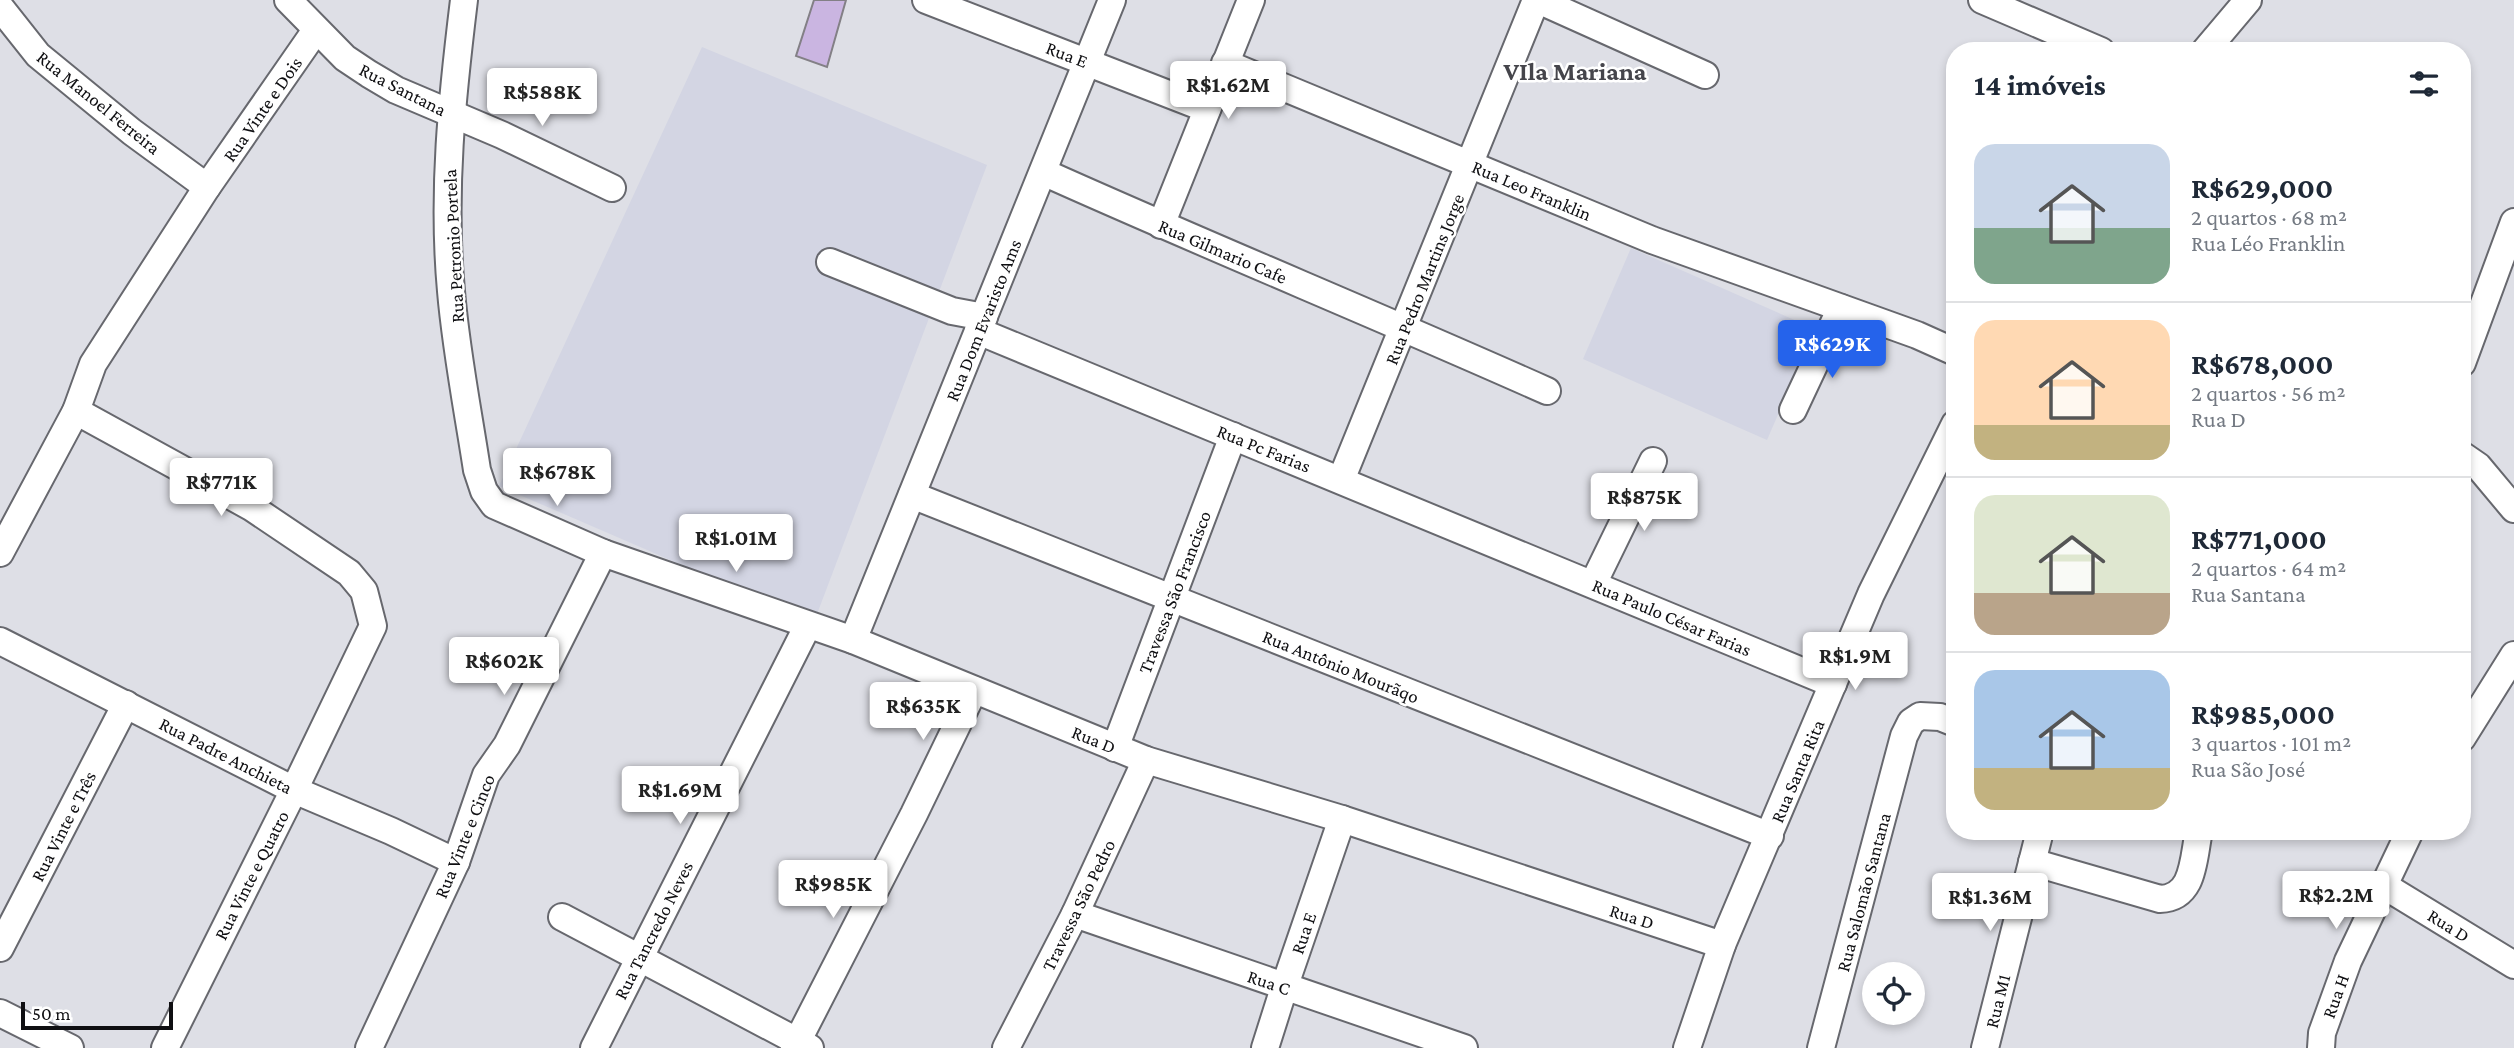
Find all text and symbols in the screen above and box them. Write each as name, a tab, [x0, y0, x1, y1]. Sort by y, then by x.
street label: Rua E	[1043, 37, 1091, 72]
street label: Rua Manoel Ferreira	[33, 46, 165, 159]
street label: Rua Vinte e Dois	[219, 53, 306, 166]
district label: VIla Mariana	[1502, 57, 1647, 86]
street label: Rua Santana	[356, 59, 450, 120]
pin: R$1.62M	[1163, 61, 1293, 121]
icon: filters	[2405, 65, 2443, 103]
pin: R$588K	[485, 68, 599, 128]
text: 14 imóveis	[1974, 68, 2106, 101]
text: R$1.62M	[1186, 71, 1270, 97]
text: R$588K	[503, 78, 581, 104]
street label: Rua Leo Franklin	[1469, 156, 1595, 225]
street label: Rua Petronio Portela	[439, 168, 468, 323]
text: R$629,000	[2191, 171, 2333, 204]
icon: home	[2030, 172, 2114, 256]
street label: Rua Pedro Martins Jorge	[1381, 191, 1468, 368]
text: 2 quartos · 68 m²	[2191, 204, 2347, 230]
street label: Rua Gilmario Cafe	[1156, 215, 1290, 288]
text: Rua Léo Franklin	[2191, 230, 2345, 256]
street label: Rua Dom Evaristo Ams	[941, 236, 1026, 404]
pin: R$629K	[1775, 320, 1889, 380]
text: R$629K	[1794, 330, 1870, 356]
text: R$678,000	[2191, 347, 2334, 380]
icon: home	[2030, 348, 2114, 432]
text: 2 quartos · 56 m²	[2191, 380, 2345, 406]
text: Rua D	[2191, 406, 2246, 432]
street label: Rua Pc Farias	[1214, 420, 1314, 477]
pin: R$678K	[500, 448, 614, 508]
pin: R$771K	[164, 458, 278, 518]
text: R$678K	[519, 458, 595, 484]
text: R$771K	[186, 468, 256, 494]
pin: R$875K	[1587, 474, 1701, 533]
text: R$875K	[1607, 483, 1681, 509]
street label: Travessa São Francisco	[1134, 508, 1215, 676]
pin: R$1.01M	[671, 514, 801, 574]
text: R$771,000	[2191, 522, 2327, 555]
icon: home	[2030, 523, 2114, 607]
text: R$1.01M	[695, 524, 777, 550]
text: 2 quartos · 64 m²	[2191, 555, 2346, 581]
street label: Rua Paulo César Farias	[1589, 574, 1754, 660]
text: Rua Santana	[2191, 581, 2306, 607]
street label: Rua Antônio Mourãqo	[1259, 625, 1422, 707]
pin: R$1.9M	[1798, 632, 1912, 692]
pin: R$602K	[447, 638, 561, 697]
text: R$1.9M	[1819, 642, 1891, 668]
text: R$602K	[465, 647, 543, 673]
pin: R$635K	[866, 682, 980, 742]
text: R$635K	[886, 692, 960, 718]
text: R$985,000	[2191, 697, 2335, 730]
icon: home	[2030, 698, 2114, 782]
street label: Rua Padre Anchieta	[156, 713, 296, 798]
street label: Rua Santa Rita	[1766, 716, 1829, 826]
street label: Rua D	[1069, 721, 1119, 758]
text: 3 quartos · 101 m²	[2191, 730, 2351, 756]
text: Rua São José	[2191, 756, 2305, 782]
pin: R$1.69M	[615, 766, 745, 826]
street label: Rua Vinte e Três	[27, 768, 100, 885]
street label: Rua Vinte e Cinco	[430, 771, 499, 901]
text: R$1.69M	[638, 776, 722, 802]
street label: Rua Vinte e Quatro	[210, 807, 293, 943]
street label: Rua Salomão Santana	[1832, 810, 1895, 974]
street label: Travessa São Pedro	[1038, 836, 1119, 974]
street label: Rua Tancredo Neves	[610, 858, 697, 1003]
pin: R$985K	[776, 860, 890, 920]
text: R$985K	[794, 870, 872, 896]
pin: R$2.2M	[2279, 872, 2393, 931]
pin: R$1.36M	[1925, 874, 2055, 933]
text: R$2.2M	[2298, 881, 2374, 907]
text: R$1.36M	[1948, 883, 2032, 909]
street label: Rua D	[1607, 899, 1657, 933]
street label: Rua D	[2424, 904, 2474, 946]
street label: Rua E	[1287, 909, 1320, 957]
map controls	[1862, 962, 1925, 1025]
button: locate	[1862, 962, 1925, 1025]
street label: Rua C	[1245, 965, 1293, 1000]
street label: Rua H	[2318, 971, 2353, 1021]
street label: Rua M1	[1981, 972, 2014, 1030]
scale bar	[21, 999, 173, 1031]
text: 50 m	[32, 1003, 71, 1024]

